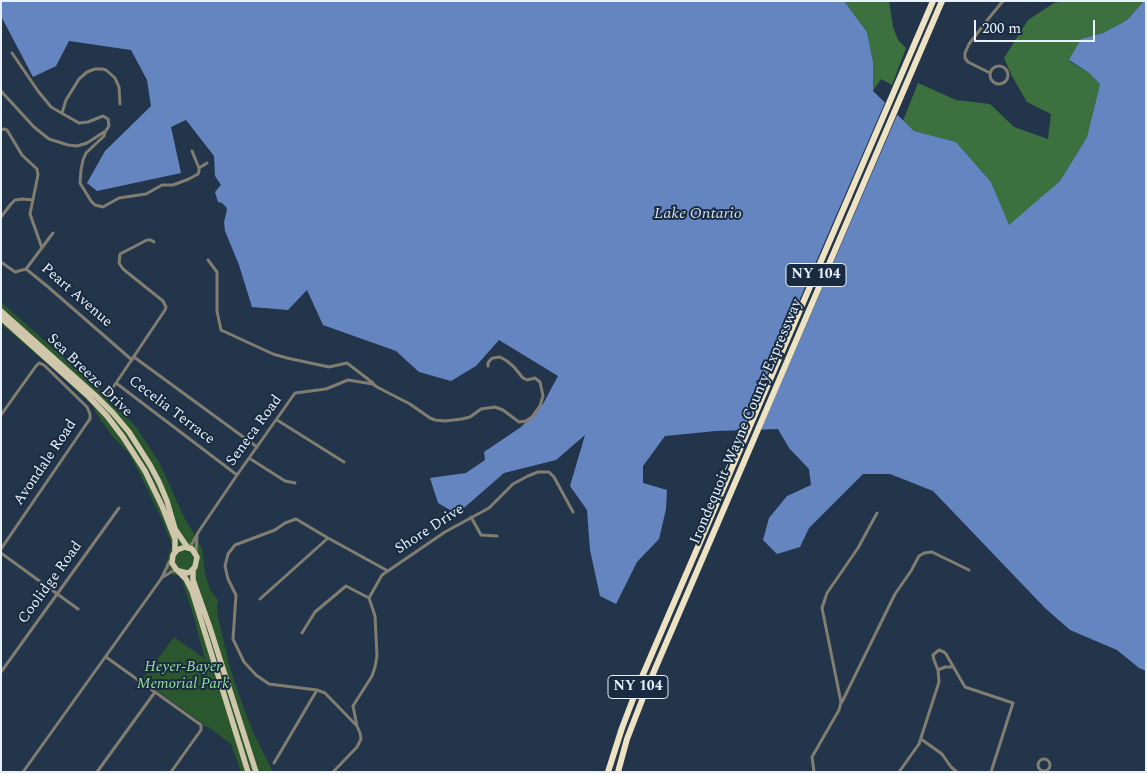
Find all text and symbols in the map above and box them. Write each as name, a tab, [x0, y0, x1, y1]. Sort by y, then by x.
scale bar	[977, 10, 1098, 42]
text: 200 m	[982, 17, 1021, 40]
water label: Lake Ontario	[654, 205, 742, 225]
street label: Peart Avenue	[37, 260, 115, 332]
road number: NY 104	[786, 264, 846, 286]
street label: Irondequoit–Wayne County Expressway	[687, 297, 807, 547]
street label: Sea Breeze Drive	[43, 331, 135, 421]
street label: Cecelia Terrace	[124, 373, 218, 449]
street label: Seneca Road	[223, 392, 287, 470]
street label: Avondale Road	[11, 417, 81, 509]
street label: Shore Drive	[392, 501, 468, 559]
street label: Coolidge Road	[15, 538, 87, 628]
park label: Heyer-Bayer Memorial Park	[137, 659, 229, 694]
road number: NY 104	[608, 676, 668, 699]

